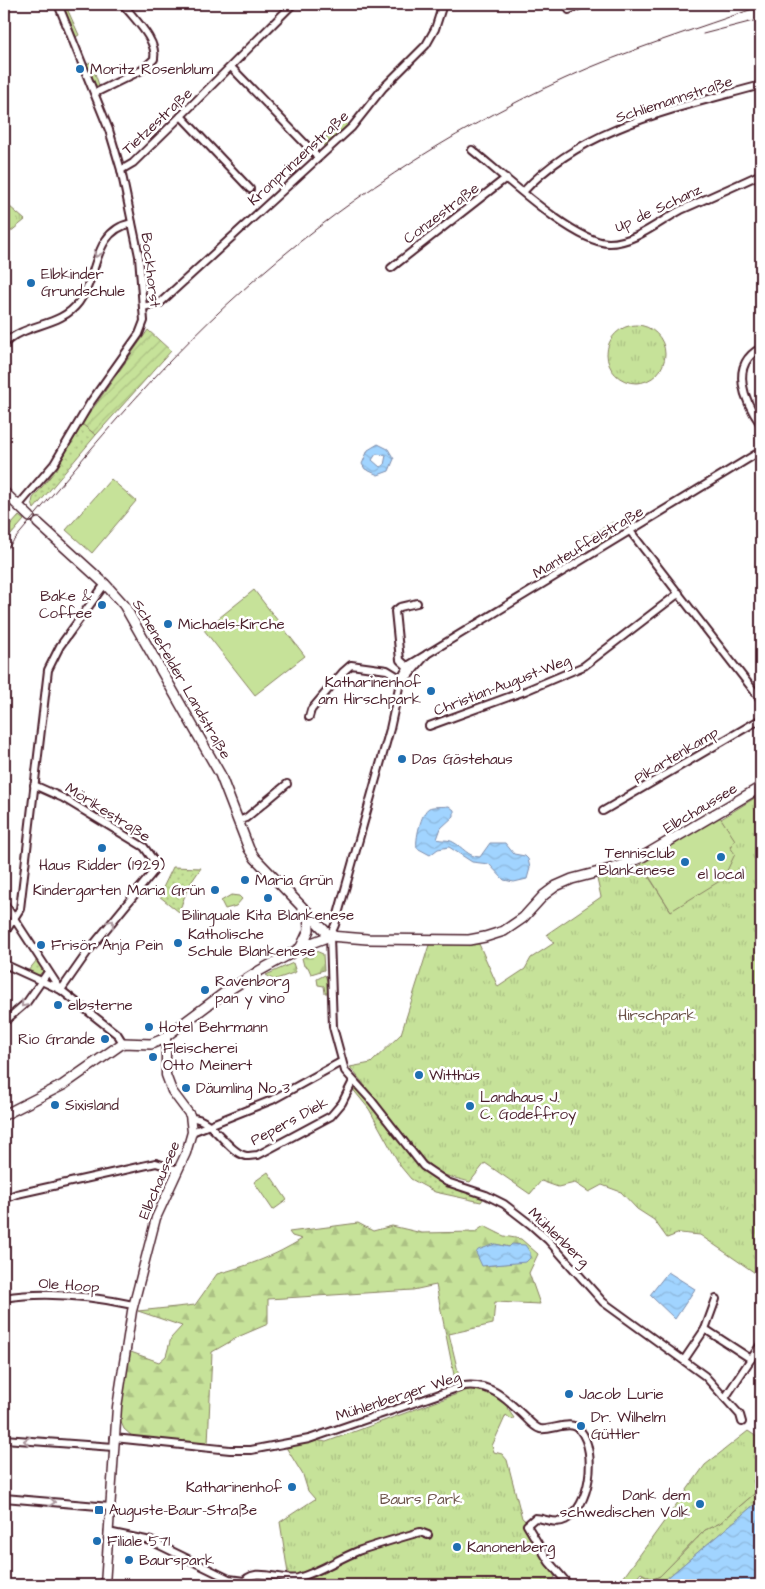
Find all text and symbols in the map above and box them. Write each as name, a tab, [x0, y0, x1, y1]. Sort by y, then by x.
place label: Moritz Rosenblum	[90, 59, 214, 80]
marker: Moritz Rosenblum	[74, 63, 86, 75]
street label: Schliemannstraße	[613, 71, 735, 128]
street label: Tietzestraße	[117, 83, 197, 160]
street label: Kronprinzenstraße	[243, 106, 353, 211]
street label: Conzestraße	[399, 178, 484, 249]
street label: Up de Schanz	[611, 179, 706, 238]
street label: Bockhorst	[135, 231, 166, 309]
one-way arrow	[93, 249, 104, 258]
place label: Elbkinder Grundschule	[41, 264, 125, 302]
marker: Elbkinder Grundschule	[25, 277, 37, 289]
street label: Manteuffelstraße	[529, 501, 648, 584]
place label: Bake & Coffee	[39, 586, 92, 624]
street label: Schenefelder Landstraße	[127, 596, 236, 763]
marker: Bake & Coffee	[96, 599, 108, 611]
place label: Michaels-Kirche	[178, 614, 285, 635]
marker: Michaels-Kirche	[162, 618, 174, 630]
street label: Christian-August-Weg	[431, 650, 574, 722]
place label: Katharinenhof am Hirschpark	[318, 672, 421, 710]
marker: Katharinenhof am Hirschpark	[425, 685, 437, 697]
street label: Pikartenkamp	[630, 722, 723, 789]
place label: Das Gästehaus	[412, 749, 513, 770]
marker: Das Gästehaus	[396, 753, 408, 765]
street label: Mörikestraße	[61, 778, 154, 847]
street label: Elbchaussee	[659, 778, 741, 839]
marker: Haus Ridder (1929)	[96, 842, 108, 854]
place label: Tennisclub Blankenese	[598, 843, 676, 881]
marker: el local	[715, 851, 727, 863]
place label: Haus Ridder (1929)	[39, 855, 165, 876]
marker: Tennisclub Blankenese	[679, 856, 691, 868]
place label: el local	[698, 864, 744, 885]
place label: Maria Grün	[255, 870, 334, 891]
marker: Maria Grün	[239, 874, 251, 886]
place label: Kindergarten Maria Grün	[33, 880, 206, 902]
marker: Kindergarten Maria Grün	[209, 884, 221, 896]
marker: Bilinguale Kita Blankenese	[262, 892, 274, 904]
place label: Bilinguale Kita Blankenese	[182, 905, 354, 927]
one-way arrow	[106, 920, 114, 929]
place label: Katholische Schule Blankenese	[188, 924, 315, 962]
place label: Frisör Anja Pein	[51, 935, 164, 956]
marker: Katholische Schule Blankenese	[172, 937, 184, 949]
marker: Frisör Anja Pein	[35, 939, 47, 951]
place label: Ravenborg pan y vino	[215, 971, 290, 1010]
marker: Ravenborg pan y vino	[199, 984, 211, 996]
place label: elbsterne	[68, 995, 133, 1016]
one-way arrow	[21, 998, 30, 1007]
marker: elbsterne	[52, 999, 64, 1011]
park label: Hirschpark	[618, 1005, 696, 1026]
place label: Hotel Behrmann	[159, 1017, 268, 1038]
marker: Hotel Behrmann	[143, 1021, 155, 1033]
place label: Rio Grande	[18, 1029, 95, 1050]
marker: Rio Grande	[99, 1033, 111, 1045]
place label: Fleischerei Otto Meinert	[163, 1038, 252, 1076]
marker: Fleischerei Otto Meinert	[147, 1051, 159, 1063]
place label: Witthüs	[429, 1065, 481, 1086]
marker: Witthüs	[413, 1069, 425, 1081]
place label: Däumling No 3	[196, 1078, 290, 1100]
marker: Däumling No 3	[180, 1082, 192, 1094]
place label: Landhaus J. C. Godeffroy	[480, 1087, 576, 1126]
street label: Pepers Diek	[247, 1092, 332, 1151]
place label: Sixisland	[65, 1095, 119, 1116]
marker: Sixisland	[49, 1099, 61, 1111]
marker: Landhaus J. C. Godeffroy	[464, 1100, 476, 1112]
street label: Elbchaussee	[134, 1138, 185, 1223]
street label: Mühlenberg	[523, 1203, 594, 1273]
street label: Ole Hoop	[38, 1273, 100, 1298]
street label: Mühlenberger Weg	[333, 1366, 464, 1428]
place label: Jacob Lurie	[579, 1384, 664, 1405]
marker: Jacob Lurie	[563, 1388, 575, 1400]
place label: Dr. Wilhelm Güttler	[591, 1407, 666, 1445]
marker: Dr. Wilhelm Güttler	[575, 1420, 587, 1432]
one-way arrow	[23, 1436, 31, 1447]
place label: Katharinenhof	[186, 1477, 282, 1498]
marker: Katharinenhof	[286, 1481, 298, 1493]
place label: Dank dem schwedischen Volk	[560, 1485, 690, 1523]
park label: Baurs Park	[380, 1489, 462, 1510]
one-way arrow	[49, 1497, 57, 1508]
marker: Dank dem schwedischen Volk	[694, 1498, 706, 1510]
place label: Auguste-Baur-Straße	[109, 1500, 257, 1522]
marker: Auguste-Baur-Straße	[93, 1504, 105, 1516]
place label: Filiale 571	[107, 1531, 170, 1552]
marker: Filiale 571	[91, 1535, 103, 1547]
place label: Kanonenberg	[467, 1537, 556, 1559]
marker: Kanonenberg	[451, 1541, 463, 1553]
place label: Baurspark	[139, 1550, 214, 1571]
marker: Baurspark	[123, 1554, 135, 1566]

